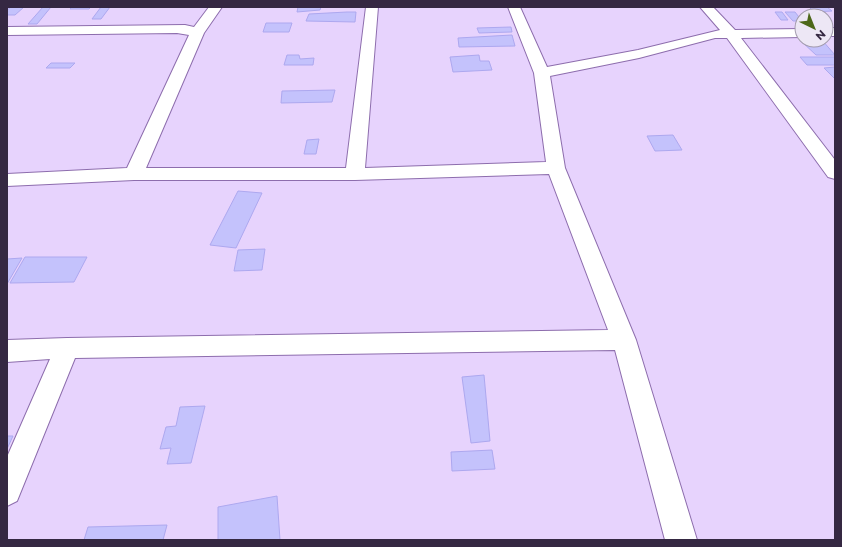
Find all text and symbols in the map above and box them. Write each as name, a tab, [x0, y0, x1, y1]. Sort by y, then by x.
north arrow	[794, 8, 834, 48]
text: N	[813, 27, 829, 43]

